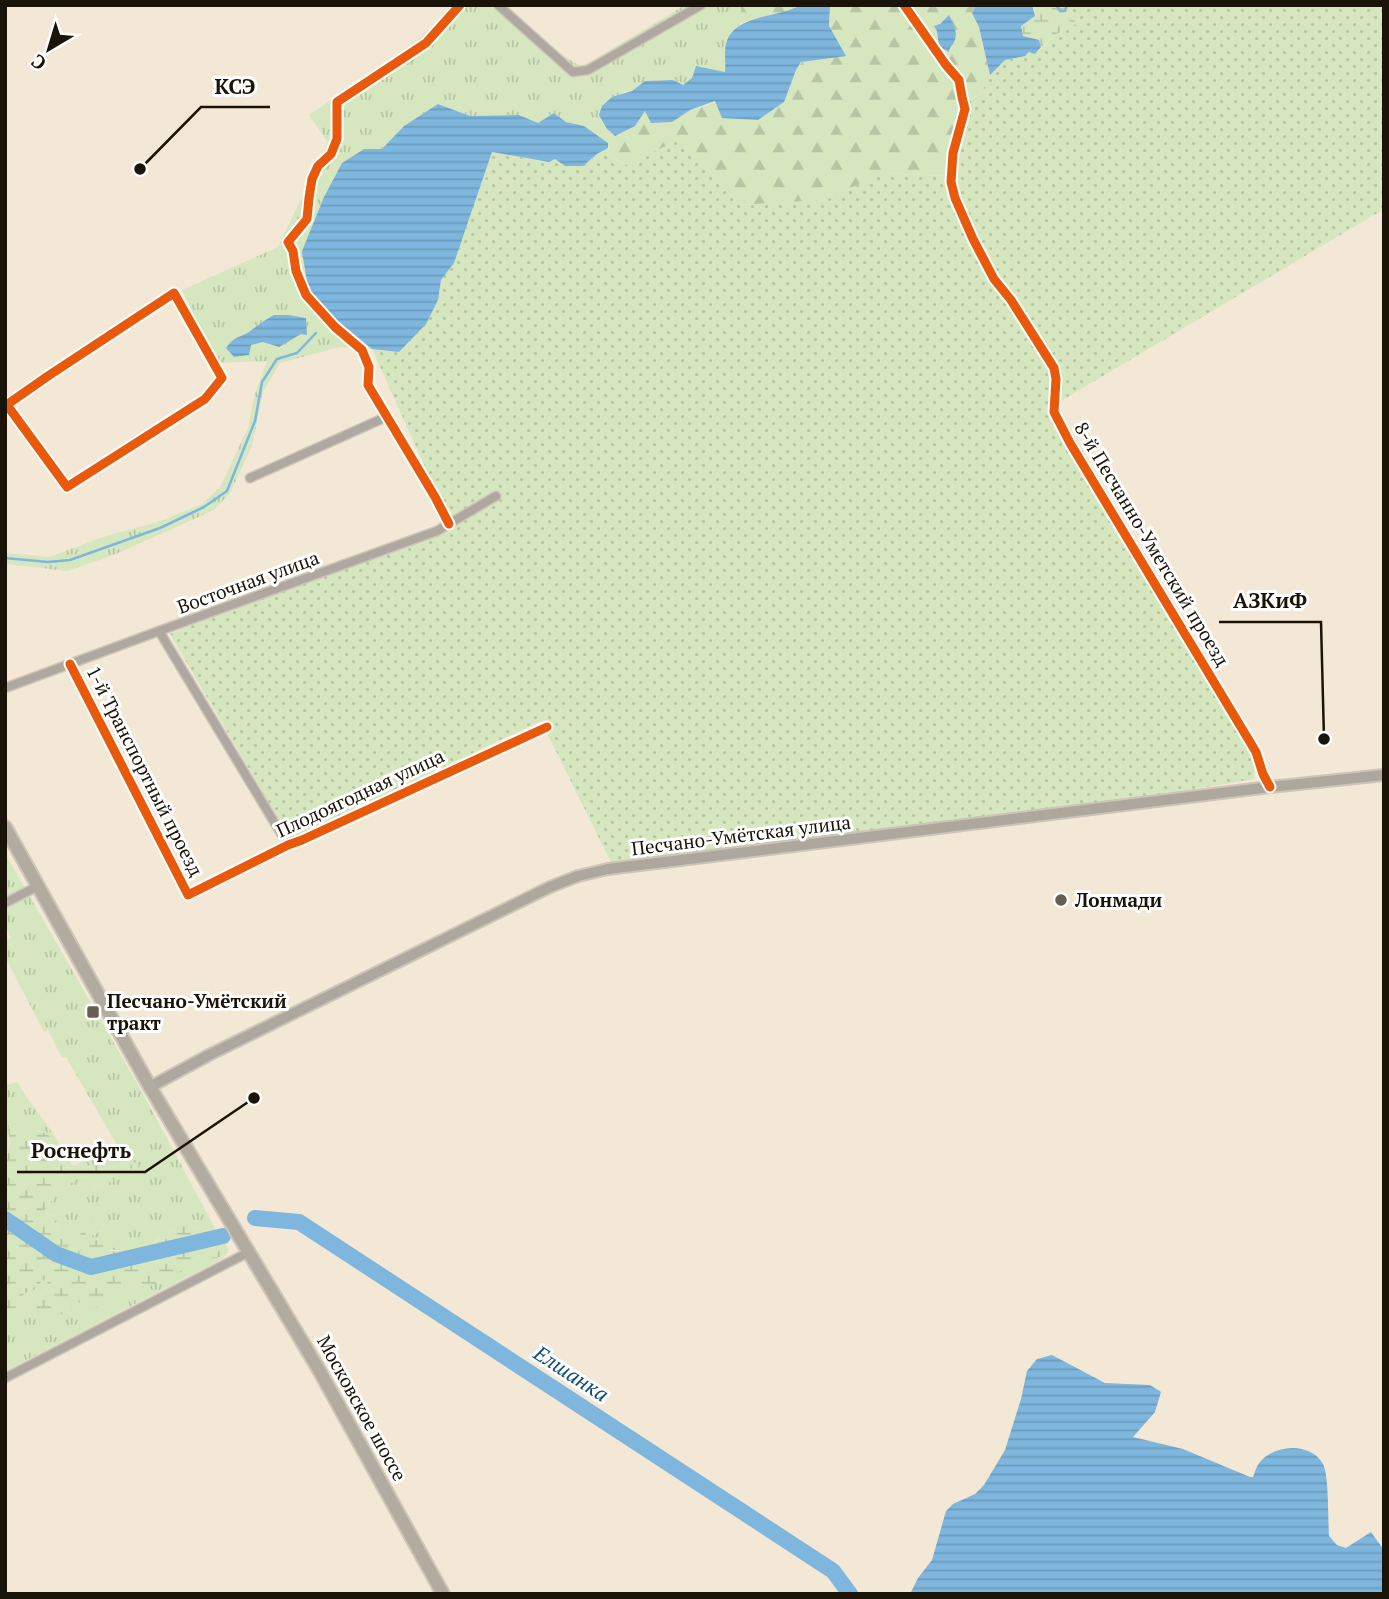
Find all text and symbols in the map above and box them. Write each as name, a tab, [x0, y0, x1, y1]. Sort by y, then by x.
north arrow	[14, 14, 84, 84]
text: С	[26, 49, 51, 76]
callout: КСЭ	[201, 65, 270, 107]
text: КСЭ	[215, 72, 255, 100]
street label: 8-й Песчанно-Уметский проезд	[1069, 417, 1235, 671]
street label: Восточная улица	[173, 544, 323, 619]
callout: АЗКиФ	[1219, 580, 1321, 622]
text: АЗКиФ	[1233, 586, 1307, 614]
street label: 1-й Транспортный проезд	[81, 661, 209, 880]
street label: Плодоягодная улица	[272, 742, 448, 842]
street label: Песчано-Умётская улица	[630, 809, 853, 860]
place label: Лонмади	[1074, 887, 1162, 912]
marker: Лонмади	[1053, 892, 1069, 908]
place label: Песчано-Умётский тракт	[107, 988, 287, 1035]
marker: Песчано-Умётский тракт	[85, 1004, 101, 1020]
callout: Роснефть	[17, 1130, 145, 1172]
text: Роснефть	[31, 1136, 131, 1164]
street label: Московское шоссе	[312, 1330, 413, 1485]
water label: Елшанка	[528, 1338, 614, 1408]

